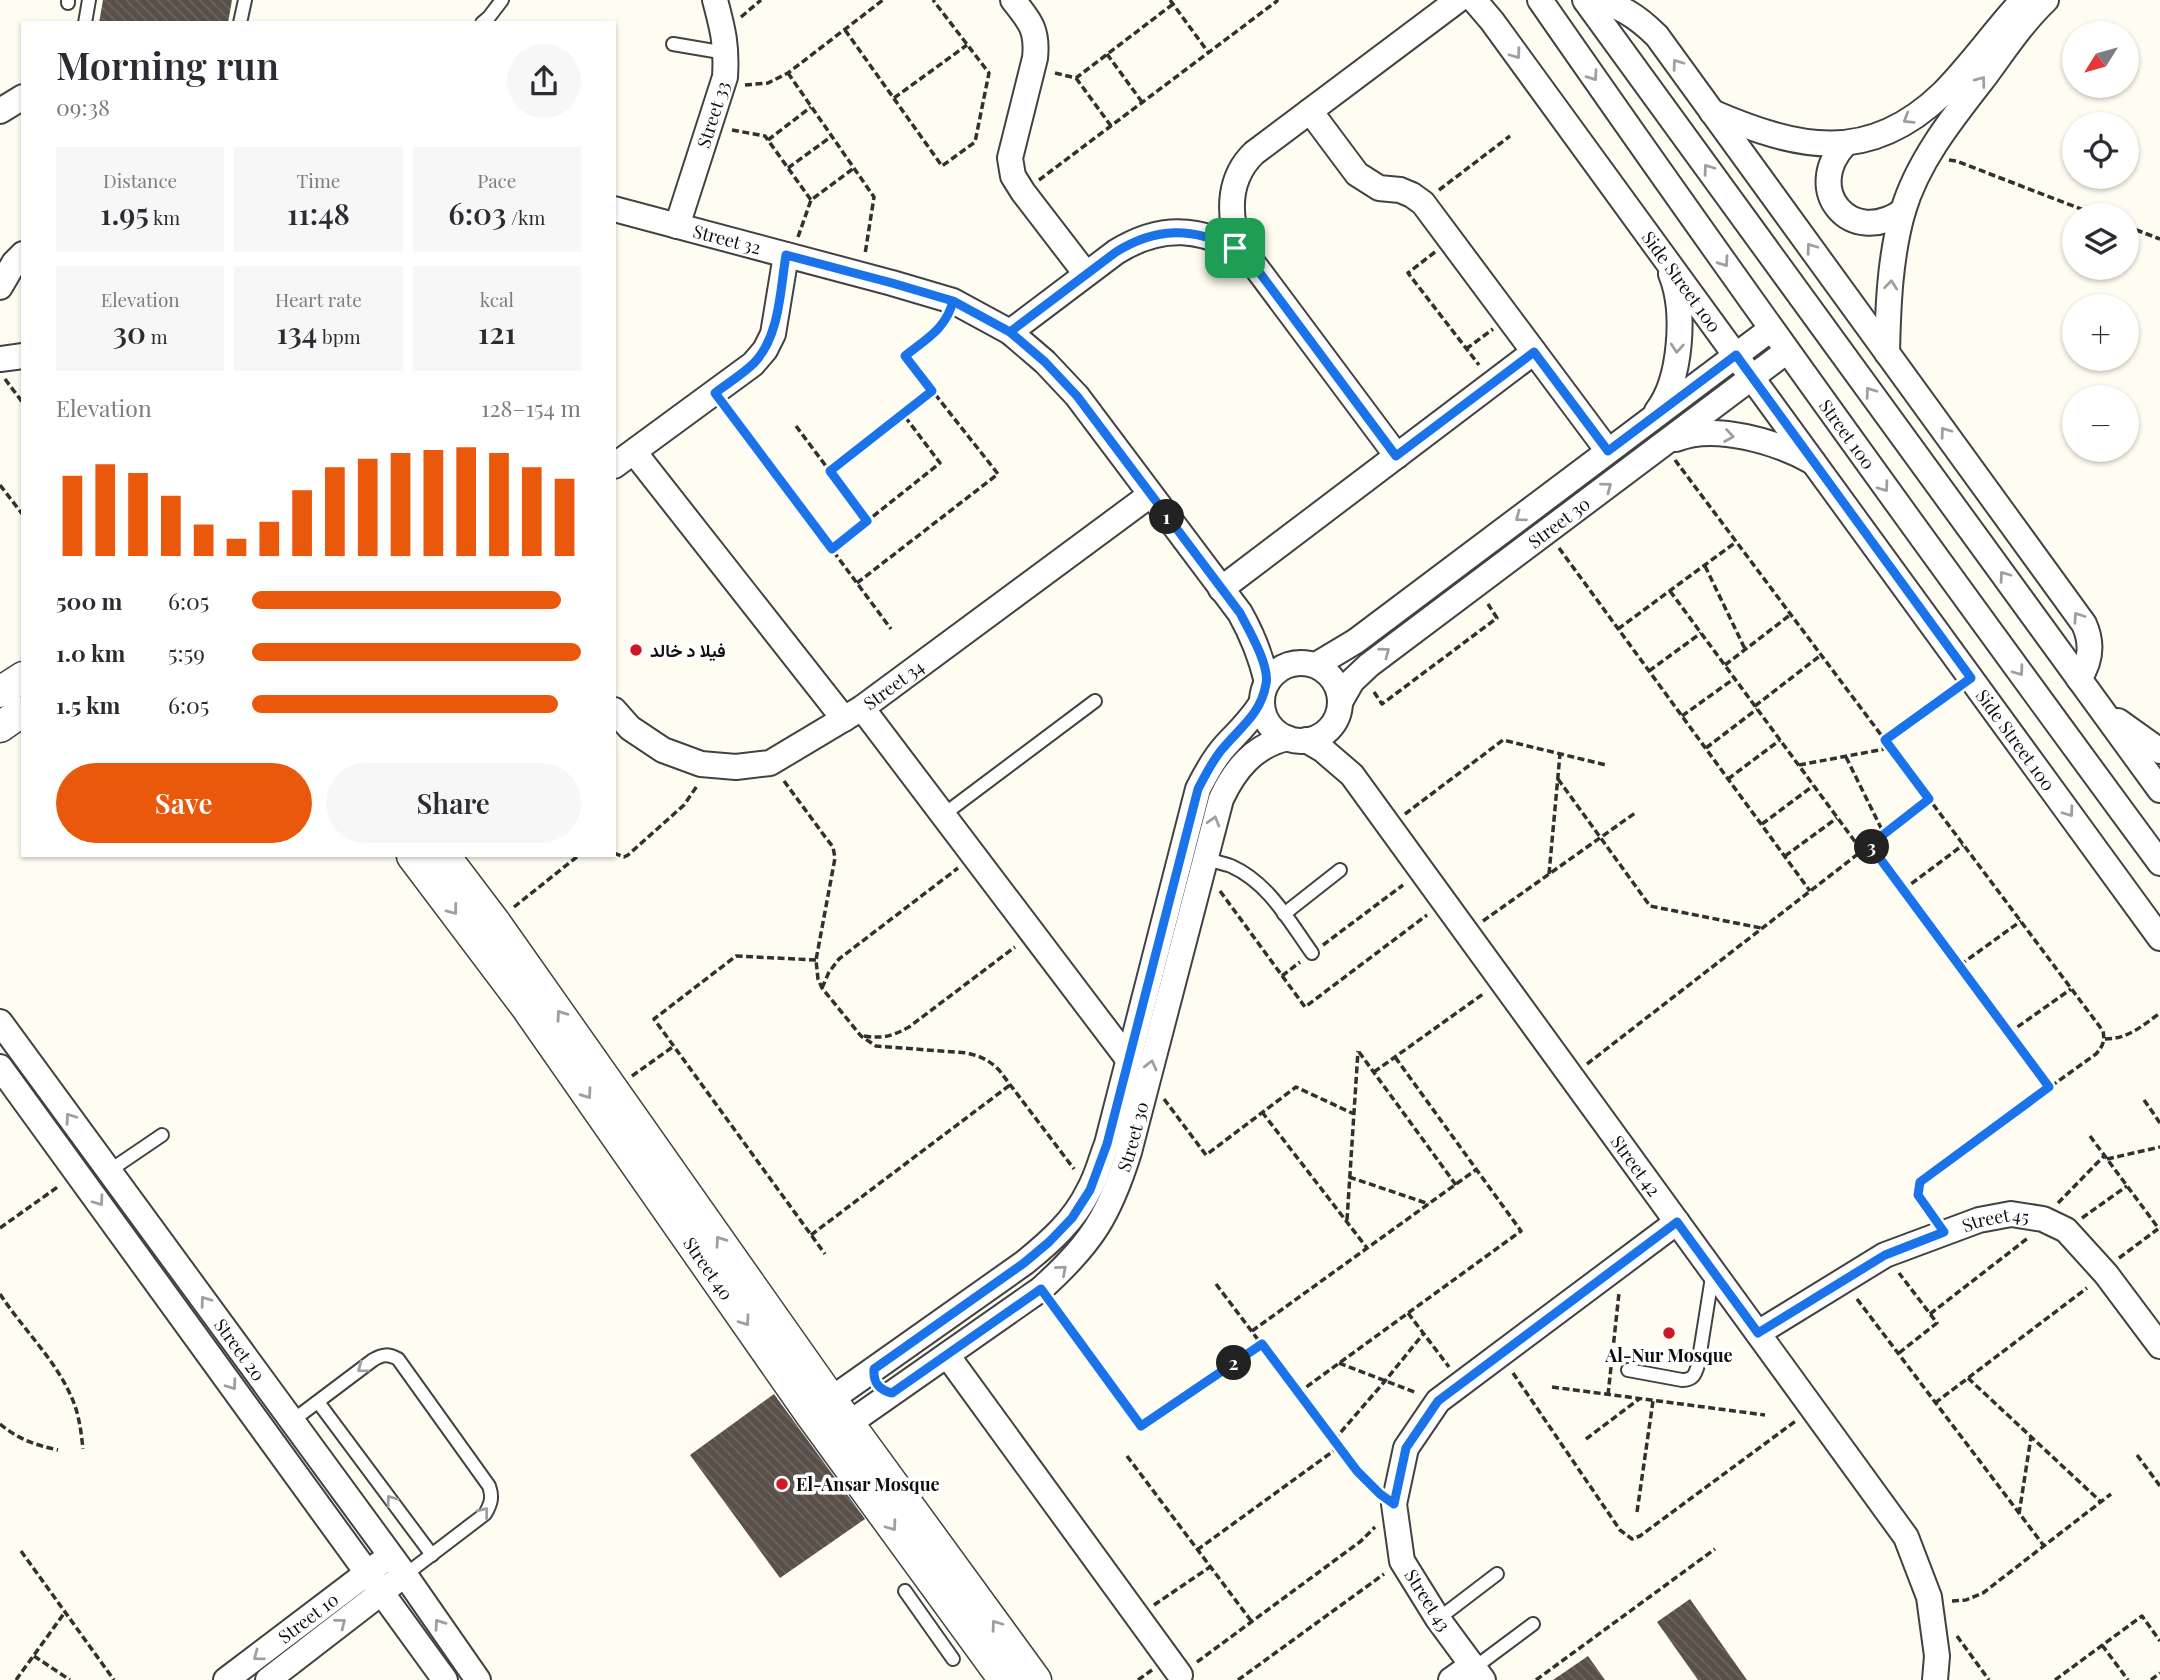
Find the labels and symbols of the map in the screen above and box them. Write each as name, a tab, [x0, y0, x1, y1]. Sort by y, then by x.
north arrow	[2062, 21, 2138, 98]
one-way arrow	[1508, 46, 1520, 59]
one-way arrow	[1673, 59, 1686, 72]
one-way arrow	[1585, 68, 1597, 81]
one-way arrow	[1973, 76, 1985, 89]
street label: Street 33	[691, 78, 735, 151]
one-way arrow	[1903, 111, 1916, 124]
one-way arrow	[1704, 164, 1716, 177]
pin	[1205, 218, 1265, 278]
street label: Street 32	[690, 219, 764, 260]
street label: Side Street 100	[1637, 226, 1727, 337]
one-way arrow	[1807, 243, 1819, 256]
one-way arrow	[1716, 254, 1728, 267]
one-way arrow	[1883, 279, 1898, 291]
one-way arrow	[1670, 343, 1685, 354]
one-way arrow	[1866, 387, 1879, 400]
street label: Street 100	[1814, 394, 1881, 474]
one-way arrow	[1941, 427, 1953, 440]
one-way arrow	[1723, 428, 1735, 443]
one-way arrow	[1876, 480, 1889, 492]
one-way arrow	[1599, 482, 1612, 495]
street label: Street 30	[1523, 491, 1595, 553]
pin: 1	[1150, 500, 1184, 534]
one-way arrow	[1516, 509, 1528, 521]
one-way arrow	[2000, 571, 2012, 584]
one-way arrow	[2074, 611, 2087, 624]
place label: فيلا د خالد	[650, 638, 726, 662]
marker: فيلا د خالد	[628, 642, 644, 658]
one-way arrow	[1378, 648, 1390, 661]
street label: Street 34	[858, 654, 929, 715]
one-way arrow	[2011, 663, 2023, 676]
street label: Side Street 100	[1971, 684, 2061, 795]
one-way arrow	[2060, 804, 2073, 817]
one-way arrow	[1206, 815, 1221, 827]
pin: 3	[1854, 830, 1890, 864]
one-way arrow	[444, 902, 457, 915]
one-way arrow	[557, 1010, 569, 1023]
one-way arrow	[1143, 1059, 1157, 1071]
one-way arrow	[579, 1086, 591, 1099]
street label: Street 30	[1111, 1099, 1154, 1175]
one-way arrow	[66, 1113, 79, 1126]
street label: Street 42	[1606, 1130, 1666, 1201]
one-way arrow	[90, 1193, 103, 1205]
street label: Street 45	[1958, 1202, 2031, 1237]
street label: Street 40	[678, 1232, 739, 1305]
one-way arrow	[716, 1236, 728, 1249]
one-way arrow	[1054, 1266, 1067, 1278]
one-way arrow	[200, 1296, 213, 1309]
street label: Street 20	[209, 1313, 271, 1386]
one-way arrow	[737, 1313, 749, 1326]
marker: Al-Nur Mosque	[1661, 1325, 1677, 1341]
place label: Al-Nur Mosque	[1604, 1343, 1733, 1367]
pin: 2	[1216, 1346, 1252, 1380]
one-way arrow	[357, 1360, 369, 1373]
one-way arrow	[224, 1377, 236, 1390]
place label: El-Ansar Mosque	[796, 1472, 940, 1496]
marker: El-Ansar Mosque	[774, 1476, 790, 1492]
one-way arrow	[387, 1495, 399, 1508]
one-way arrow	[475, 1507, 488, 1519]
one-way arrow	[883, 1518, 896, 1531]
street label: Street 43	[1400, 1564, 1456, 1636]
street label: Street 10	[273, 1587, 343, 1648]
one-way arrow	[334, 1619, 346, 1632]
one-way arrow	[435, 1619, 447, 1632]
one-way arrow	[992, 1620, 1004, 1633]
one-way arrow	[253, 1647, 266, 1660]

